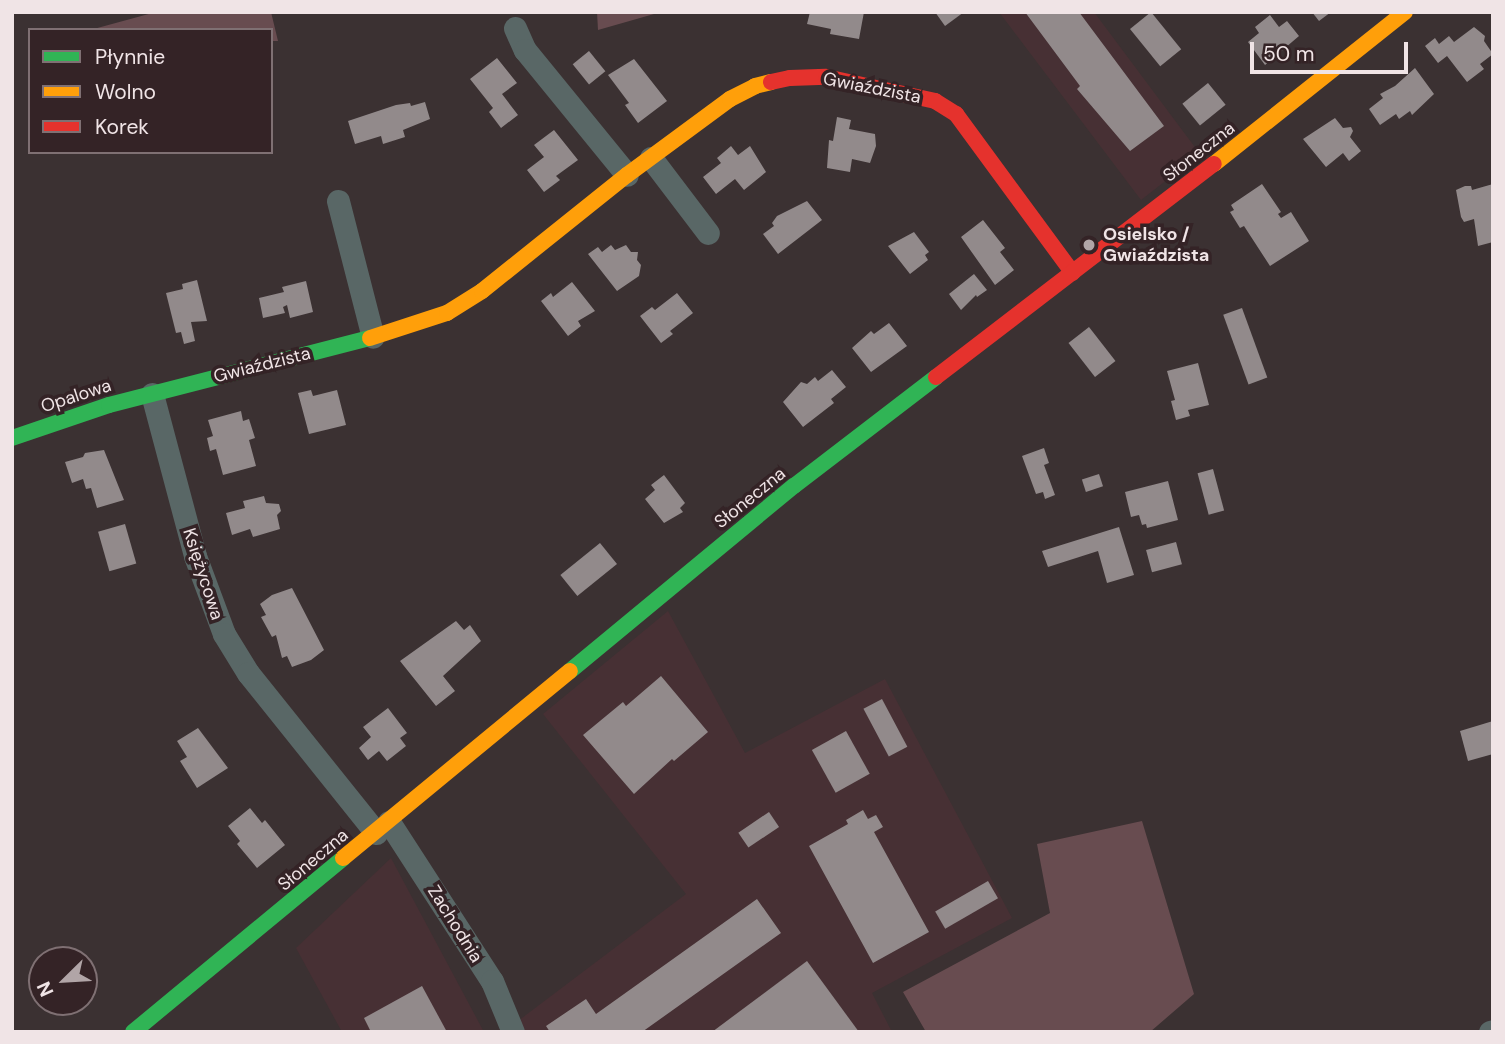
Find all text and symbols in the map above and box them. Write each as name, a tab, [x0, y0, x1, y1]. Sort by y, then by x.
legend	[28, 28, 273, 154]
scale bar	[1253, 28, 1410, 72]
text: 50 m	[1263, 40, 1314, 68]
text: Płynnie	[95, 43, 165, 71]
street label: Gwiaździsta	[821, 68, 923, 108]
text: Wolno	[95, 78, 156, 106]
text: Korek	[95, 113, 149, 141]
street label: Słoneczna	[1159, 117, 1239, 187]
place label: Osielsko / Gwiaździsta	[1103, 224, 1209, 266]
marker: Osielsko / Gwiaździsta	[1081, 237, 1097, 253]
street label: Gwiaździsta	[211, 343, 313, 387]
street label: Opalowa	[38, 375, 114, 417]
street label: Słoneczna	[710, 463, 790, 533]
street label: Księżycowa	[178, 525, 228, 623]
street label: Słoneczna	[274, 824, 352, 896]
street label: Zachodnia	[423, 882, 487, 966]
north arrow	[28, 946, 98, 1016]
text: N	[31, 978, 59, 1000]

